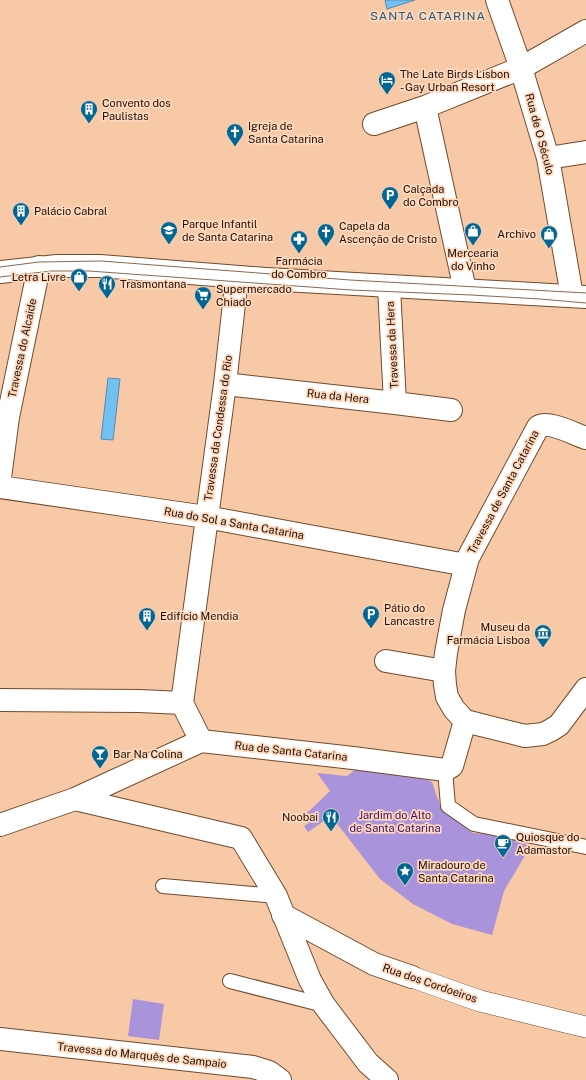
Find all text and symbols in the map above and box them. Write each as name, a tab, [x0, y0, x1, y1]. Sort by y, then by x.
district label: SANTA CATARINA	[370, 9, 486, 23]
place label: The Late Birds Lisbon - Gay Urban Resort	[400, 68, 510, 93]
hotel icon: The Late Birds Lisbon - Gay Urban Resort	[377, 70, 397, 95]
street label: Rua de O Século	[523, 92, 557, 176]
place label: Convento dos Paulistas	[102, 97, 171, 122]
building icon: Convento dos Paulistas	[79, 99, 99, 124]
place label: Igreja de Santa Catarina	[248, 120, 324, 145]
church icon: Igreja de Santa Catarina	[225, 122, 245, 147]
place label: Calçada do Combro	[403, 183, 459, 208]
parking icon: Calçada do Combro	[380, 185, 400, 210]
building icon: Palácio Cabral	[11, 201, 31, 226]
place label: Palácio Cabral	[34, 205, 107, 217]
place label: Parque Infantil de Santa Catarina	[182, 218, 273, 243]
school or university icon: Parque Infantil de Santa Catarina	[159, 220, 179, 245]
place label: Capela da Ascenção de Cristo	[339, 220, 437, 246]
shop icon: Mercearia do Vinho	[463, 221, 483, 246]
church icon: Capela da Ascenção de Cristo	[316, 222, 336, 247]
shop icon: Archivo	[539, 224, 559, 249]
place label: Archivo	[497, 228, 536, 240]
pharmacy icon: Farmácia do Combro	[289, 229, 309, 254]
place label: Mercearia do Vinho	[447, 247, 499, 272]
place label: Farmácia do Combro	[271, 255, 327, 280]
shop icon: Letra Livre	[69, 267, 89, 292]
place label: Letra Livre	[12, 271, 66, 283]
restaurant icon: Trasmontana	[97, 274, 117, 299]
place label: Trasmontana	[120, 278, 186, 290]
place label: Supermercado Chiado	[216, 283, 292, 308]
supermarket icon: Supermercado Chiado	[193, 285, 213, 310]
street label: Travessa do Alcaide	[6, 297, 38, 399]
street label: Travessa da Hera	[384, 301, 400, 389]
street label: Travessa da Condessa do Rio	[202, 354, 234, 502]
street label: Rua da Hera	[306, 387, 370, 405]
street label: Travessa de Santa Catarina	[465, 428, 541, 556]
street label: Rua do Sol a Santa Catarina	[163, 505, 305, 541]
place label: Pátio do Lancastre	[384, 602, 435, 627]
parking icon: Pátio do Lancastre	[361, 604, 381, 629]
building icon: Edifício Mendia	[137, 606, 157, 631]
place label: Edifício Mendia	[160, 610, 238, 622]
place label: Museu da Farmácia Lisboa	[447, 621, 530, 646]
museum icon: Museu da Farmácia Lisboa	[533, 623, 553, 648]
street label: Rua de Santa Catarina	[234, 739, 348, 763]
bar icon: Bar Na Colina	[90, 744, 110, 769]
place label: Bar Na Colina	[113, 748, 183, 760]
restaurant icon: Noobai	[321, 807, 341, 832]
park label: Jardim do Alto de Santa Catarina	[349, 809, 441, 834]
place label: Noobai	[282, 811, 318, 823]
place label: Quiosque do Adamastor	[516, 831, 580, 856]
cafe icon: Quiosque do Adamastor	[493, 833, 513, 858]
place label: Miradouro de Santa Catarina	[418, 859, 494, 884]
place icon: Miradouro de Santa Catarina	[395, 861, 415, 886]
street label: Rua dos Cordoeiros	[381, 961, 479, 1005]
street label: Travessa do Marquês de Sampaio	[57, 1040, 227, 1070]

